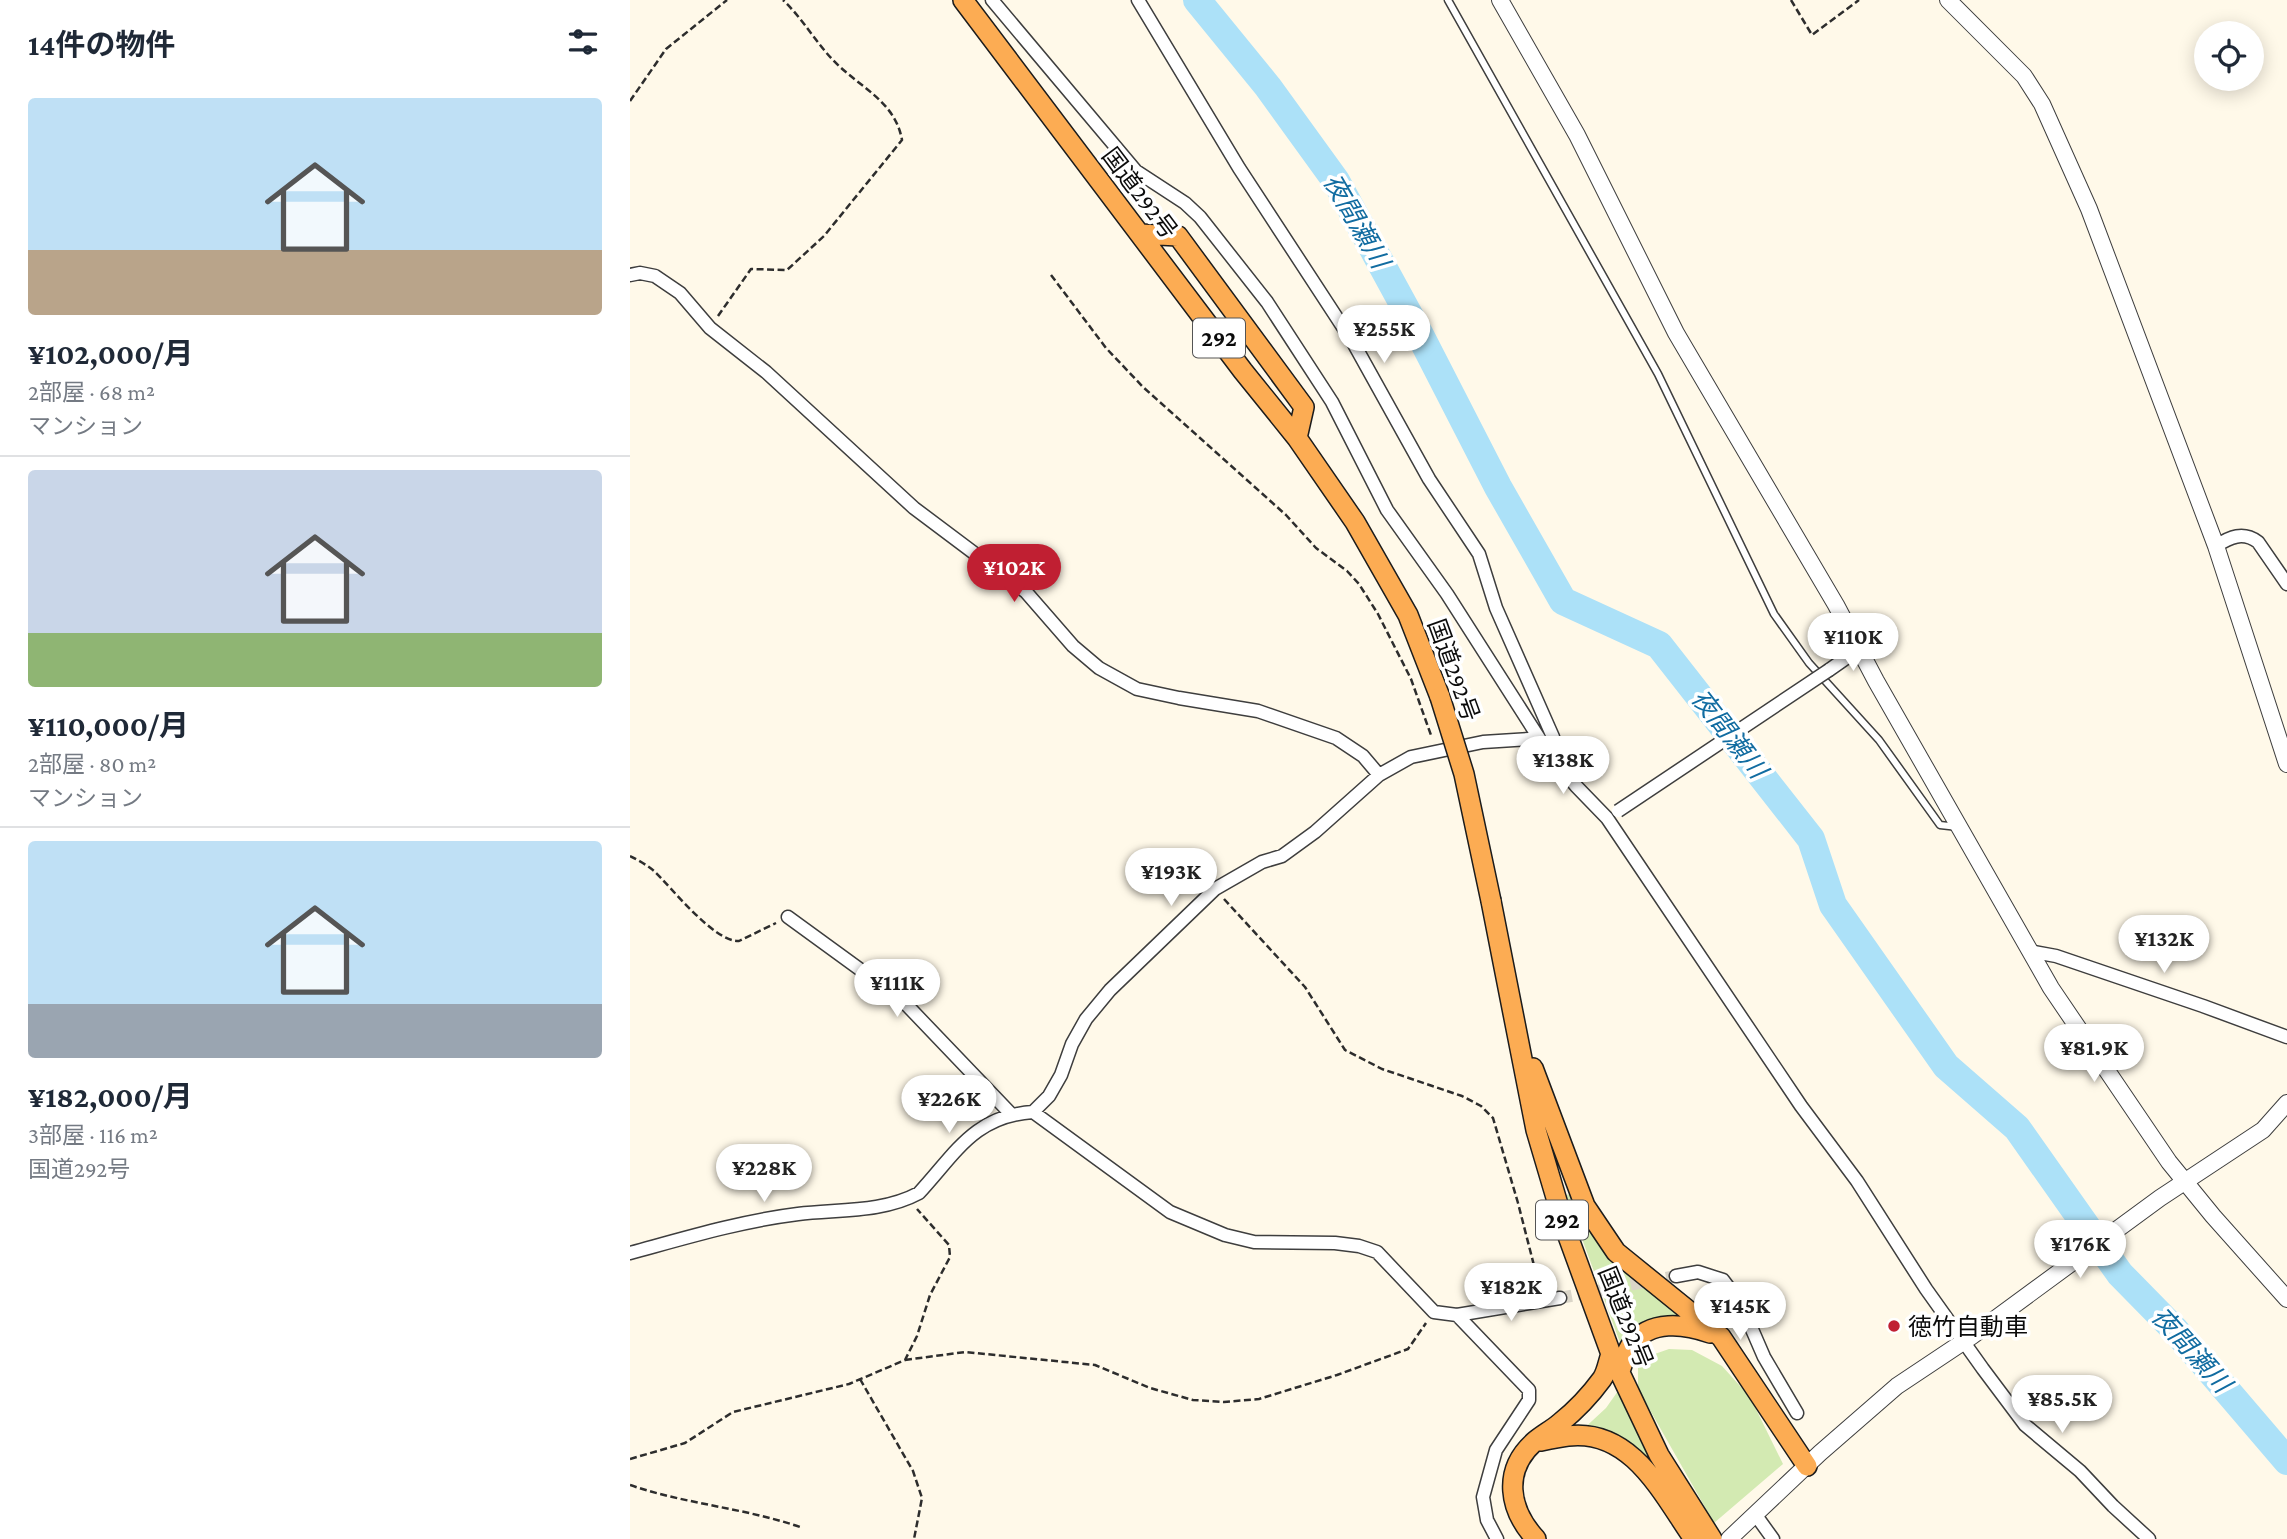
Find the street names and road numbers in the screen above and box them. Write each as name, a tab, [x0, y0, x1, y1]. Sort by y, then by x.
street label: 国道292号	[1097, 142, 1183, 244]
road number: 292	[1193, 318, 1245, 358]
street label: 国道292号	[1423, 615, 1485, 725]
road number: 292	[1536, 1200, 1588, 1240]
street label: 国道292号	[1593, 1262, 1659, 1372]

